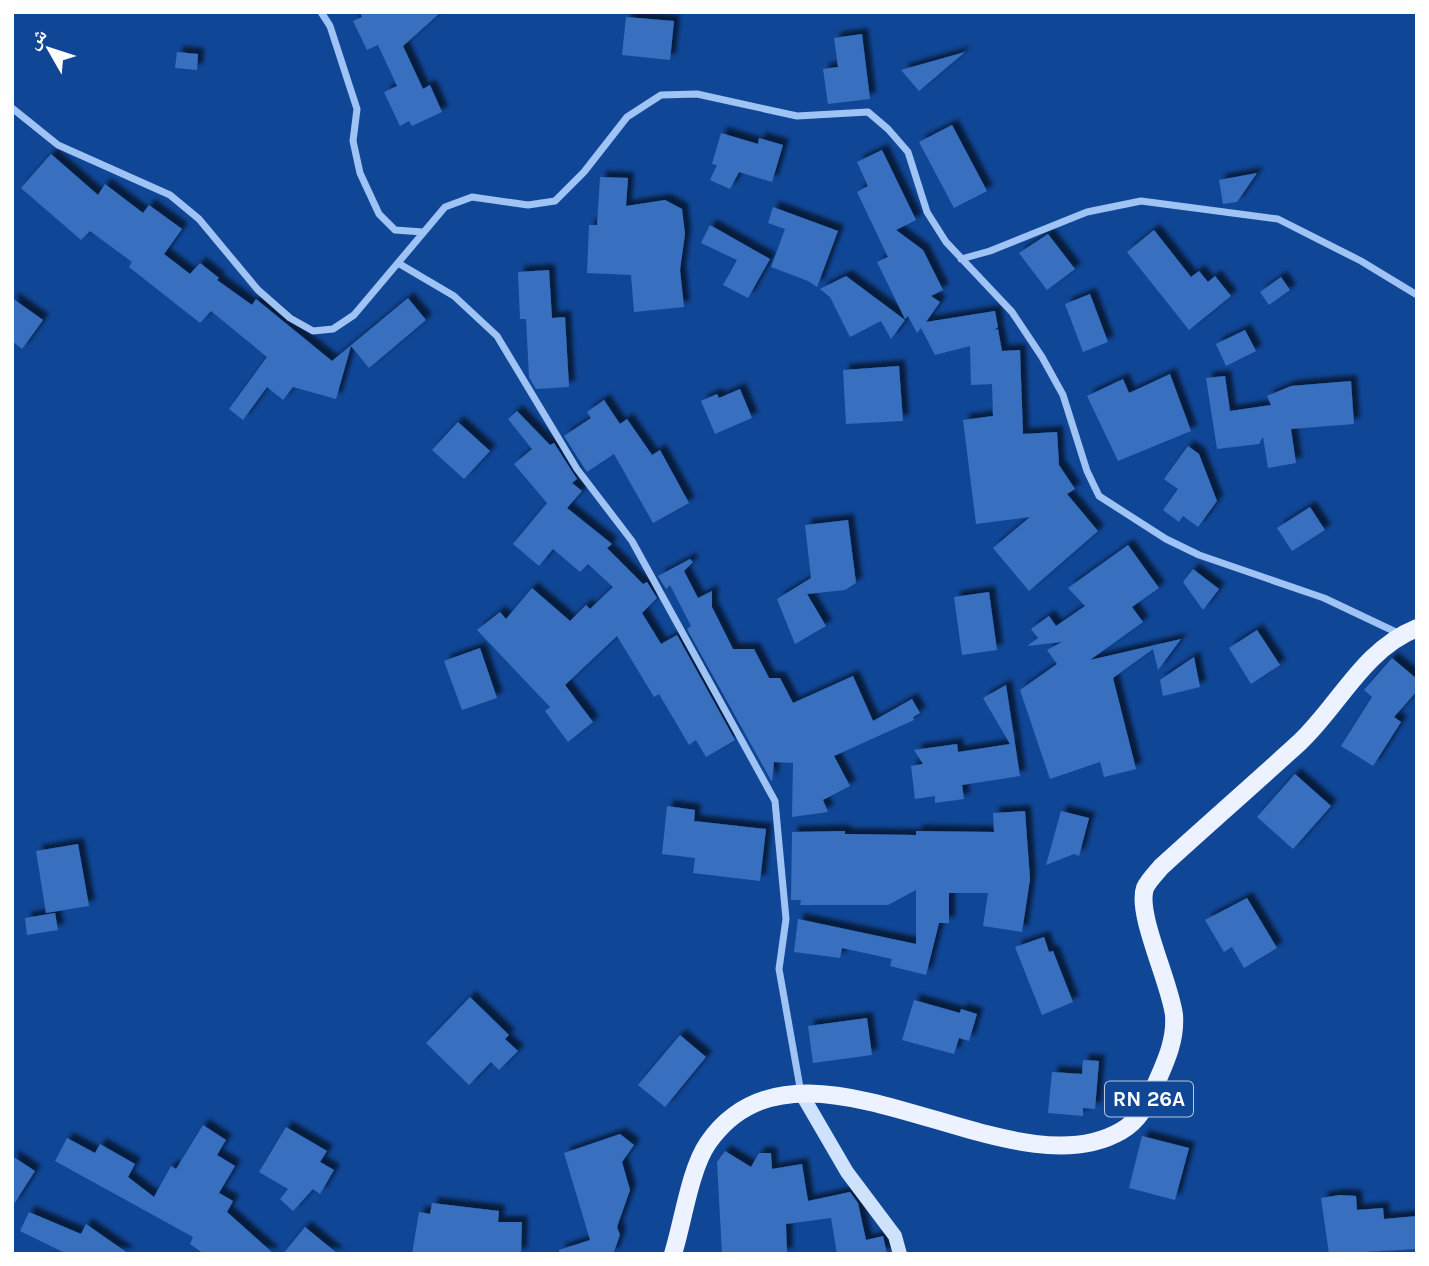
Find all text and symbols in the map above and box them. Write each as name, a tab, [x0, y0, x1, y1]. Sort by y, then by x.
north arrow	[14, 14, 84, 84]
text: ش	[22, 24, 51, 54]
road number: RN 26A	[1105, 1082, 1193, 1116]

